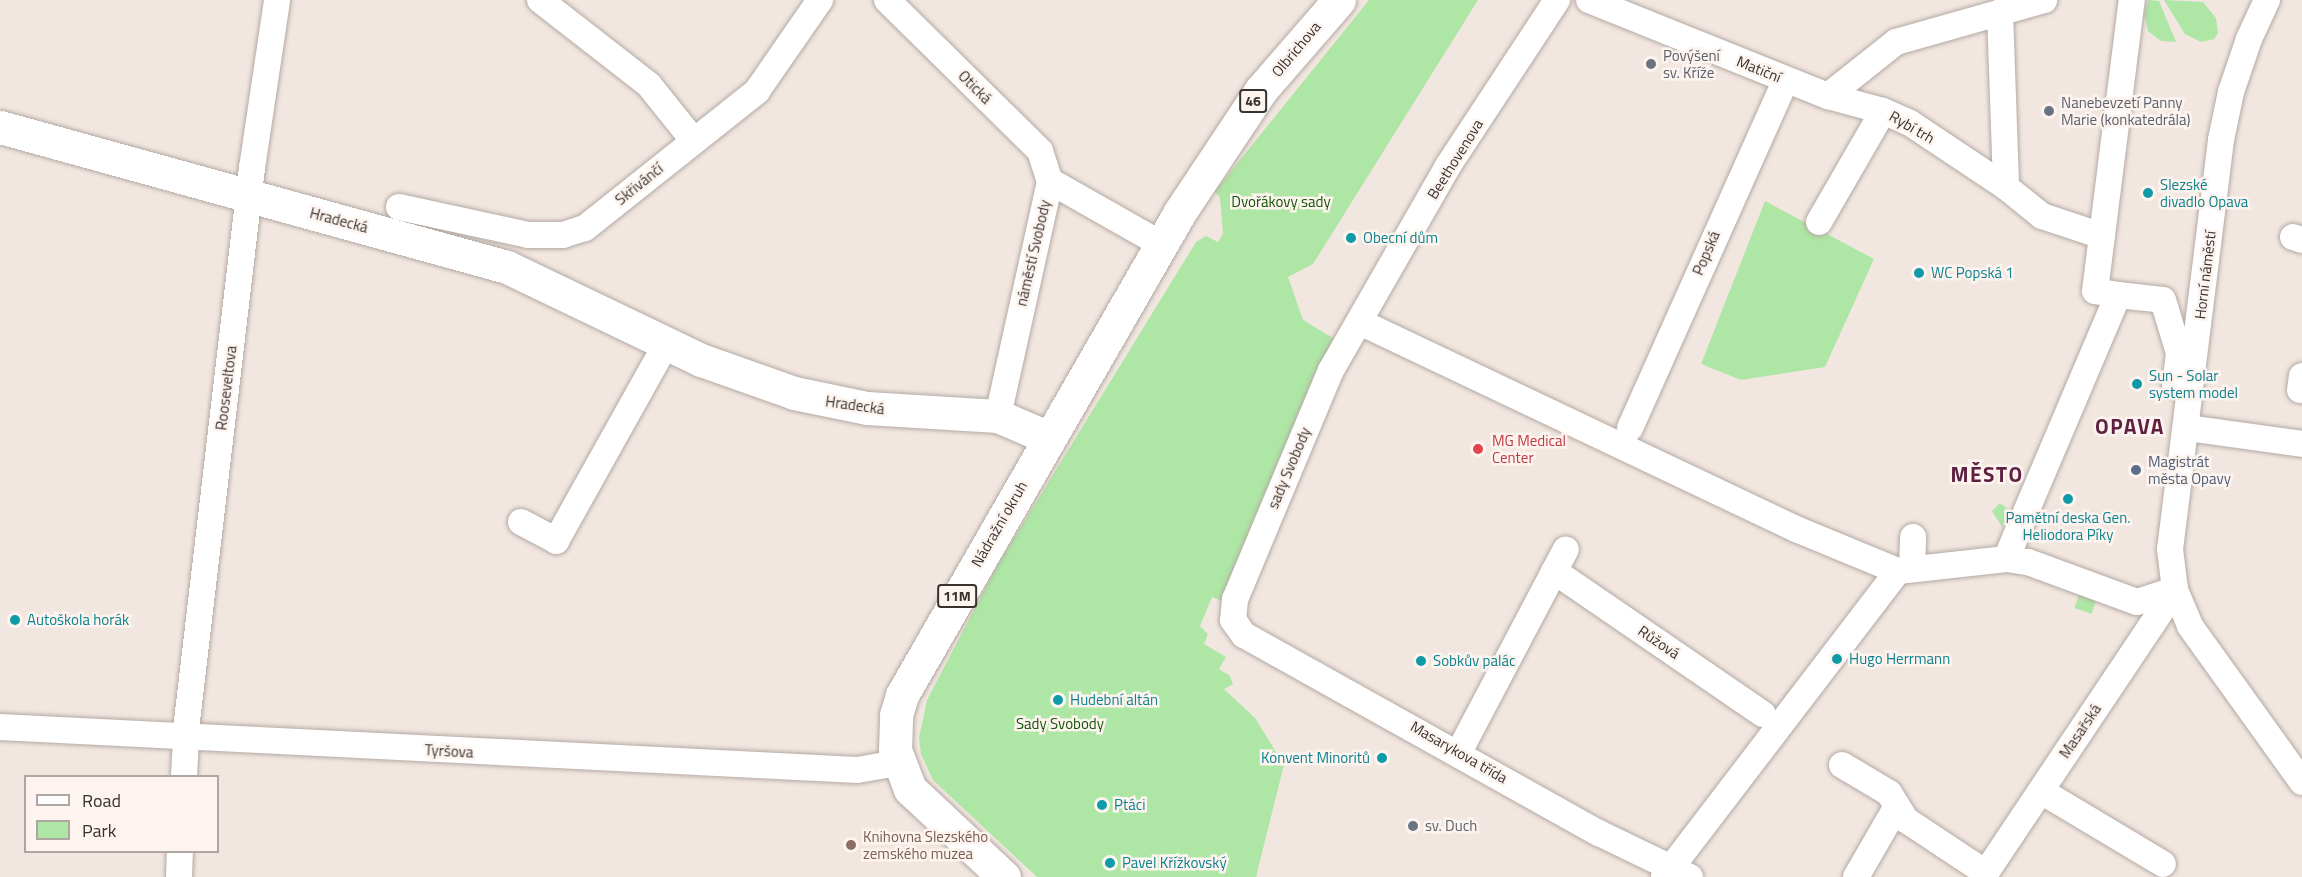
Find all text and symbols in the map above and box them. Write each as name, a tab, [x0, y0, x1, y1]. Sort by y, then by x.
street label: Olbrichova	[1268, 18, 1324, 80]
place label: Povýšení sv. Kříže	[1663, 46, 1720, 81]
street label: Matiční	[1734, 52, 1784, 86]
marker: Povýšení sv. Kříže	[1644, 57, 1658, 71]
street label: Otická	[955, 67, 995, 107]
road number: 46	[1238, 90, 1268, 112]
place label: Nanebevzetí Panny Marie (konkatedrála)	[2061, 93, 2190, 128]
marker: Nanebevzetí Panny Marie (konkatedrála)	[2042, 104, 2056, 118]
street label: Rybí trh	[1886, 107, 1938, 147]
street label: Beethovenova	[1423, 116, 1487, 202]
street label: Skřivánčí	[611, 159, 667, 209]
place label: Slezské divadlo Opava	[2160, 175, 2248, 210]
marker: Slezské divadlo Opava	[2141, 186, 2155, 200]
park label: Dvořákovy sady	[1231, 193, 1331, 211]
street label: náměstí Svobody	[1012, 198, 1054, 308]
street label: Hradecká	[308, 204, 370, 236]
street label: Popská	[1689, 228, 1723, 278]
place label: Obecní dům	[1363, 229, 1438, 247]
street label: Horní náměstí	[2191, 230, 2219, 320]
marker: Obecní dům	[1344, 231, 1358, 245]
place label: WC Popská 1	[1931, 264, 2014, 282]
marker: WC Popská 1	[1912, 266, 1926, 280]
street label: Rooseveltova	[212, 345, 240, 431]
place label: Sun - Solar system model	[2149, 366, 2238, 401]
marker: Sun - Solar system model	[2130, 377, 2144, 391]
street label: Hradecká	[824, 392, 886, 418]
district label: OPAVA	[2095, 413, 2165, 439]
street label: sady Svobody	[1264, 424, 1314, 512]
place label: MG Medical Center	[1492, 431, 1566, 466]
marker: MG Medical Center	[1469, 440, 1487, 458]
place label: Magistrát města Opavy	[2148, 452, 2231, 487]
district label: MĚSTO	[1950, 461, 2024, 487]
marker: Magistrát města Opavy	[2129, 463, 2143, 477]
street label: Nádražní okruh	[967, 478, 1031, 570]
marker: Pamětní deska Gen. Heliodora Píky	[2061, 492, 2075, 506]
place label: Pamětní deska Gen. Heliodora Píky	[2006, 508, 2130, 543]
road number: 11M	[936, 585, 978, 607]
place label: Autoškola horák	[27, 611, 129, 629]
marker: Autoškola horák	[8, 613, 22, 627]
street label: Růžová	[1635, 622, 1683, 662]
place label: Hugo Herrmann	[1849, 650, 1950, 668]
place label: Sobkův palác	[1433, 652, 1516, 670]
marker: Hugo Herrmann	[1830, 652, 1844, 666]
marker: Sobkův palác	[1414, 654, 1428, 668]
place label: Hudební altán	[1070, 691, 1158, 709]
marker: Hudební altán	[1051, 693, 1065, 707]
street label: Masařská	[2055, 701, 2105, 761]
park label: Sady Svobody	[1016, 715, 1104, 733]
street label: Masarykova třída	[1407, 717, 1511, 787]
street label: Tyršova	[424, 741, 474, 761]
place label: Konvent Minoritů	[1261, 749, 1370, 767]
marker: Konvent Minoritů	[1375, 751, 1389, 765]
legend	[24, 775, 219, 853]
text: Road	[82, 787, 121, 814]
place label: Ptáci	[1114, 796, 1145, 814]
marker: Ptáci	[1095, 798, 1109, 812]
text: Park	[82, 817, 116, 844]
place label: sv. Duch	[1425, 817, 1477, 835]
marker: sv. Duch	[1406, 819, 1420, 833]
place label: Knihovna Slezského zemského muzea	[863, 827, 988, 862]
marker: Knihovna Slezského zemského muzea	[844, 838, 858, 852]
place label: Pavel Křížkovský	[1122, 854, 1227, 872]
marker: Pavel Křížkovský	[1103, 856, 1117, 870]

